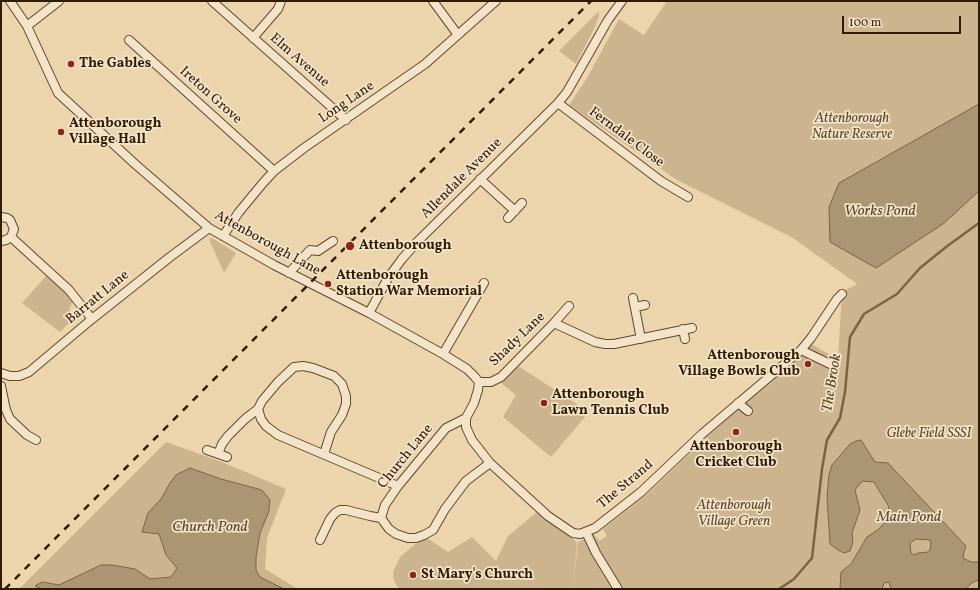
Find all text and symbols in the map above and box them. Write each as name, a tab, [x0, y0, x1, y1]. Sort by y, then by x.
scale bar	[844, 8, 963, 34]
text: 100 m	[849, 15, 881, 31]
street label: Elm Avenue	[266, 31, 332, 91]
place label: The Gables	[79, 56, 151, 72]
marker: The Gables	[66, 59, 76, 69]
street label: Ireton Grove	[175, 64, 245, 128]
street label: Long Lane	[316, 78, 378, 128]
street label: Ferndale Close	[585, 104, 667, 172]
park label: Attenborough Nature Reserve	[812, 111, 892, 144]
place label: Attenborough Village Hall	[69, 116, 162, 148]
marker: Attenborough Village Hall	[56, 127, 66, 137]
street label: Allendale Avenue	[418, 135, 506, 223]
water label: Works Pond	[844, 203, 916, 221]
street label: Attenborough Lane	[211, 208, 323, 280]
place label: Attenborough	[359, 238, 452, 254]
marker: Attenborough	[344, 240, 356, 252]
street label: Barratt Lane	[63, 267, 133, 329]
place label: Attenborough Station War Memorial	[336, 268, 482, 300]
marker: Attenborough Station War Memorial	[323, 279, 333, 289]
street label: Shady Lane	[487, 309, 549, 371]
place label: Attenborough Village Bowls Club	[678, 348, 800, 380]
water label: The Brook	[820, 353, 846, 413]
marker: Attenborough Village Bowls Club	[803, 359, 813, 369]
place label: Attenborough Lawn Tennis Club	[552, 387, 669, 420]
marker: Attenborough Lawn Tennis Club	[539, 398, 549, 408]
street label: Church Lane	[375, 421, 437, 493]
park label: Glebe Field SSSI	[886, 426, 972, 442]
marker: Attenborough Cricket Club	[731, 427, 741, 437]
place label: Attenborough Cricket Club	[690, 439, 782, 472]
street label: The Strand	[595, 457, 657, 513]
park label: Attenborough Village Green	[697, 498, 771, 530]
water label: Main Pond	[877, 509, 941, 527]
water label: Church Pond	[172, 519, 248, 537]
place label: St Mary's Church	[421, 567, 533, 583]
marker: St Mary's Church	[408, 570, 418, 580]

